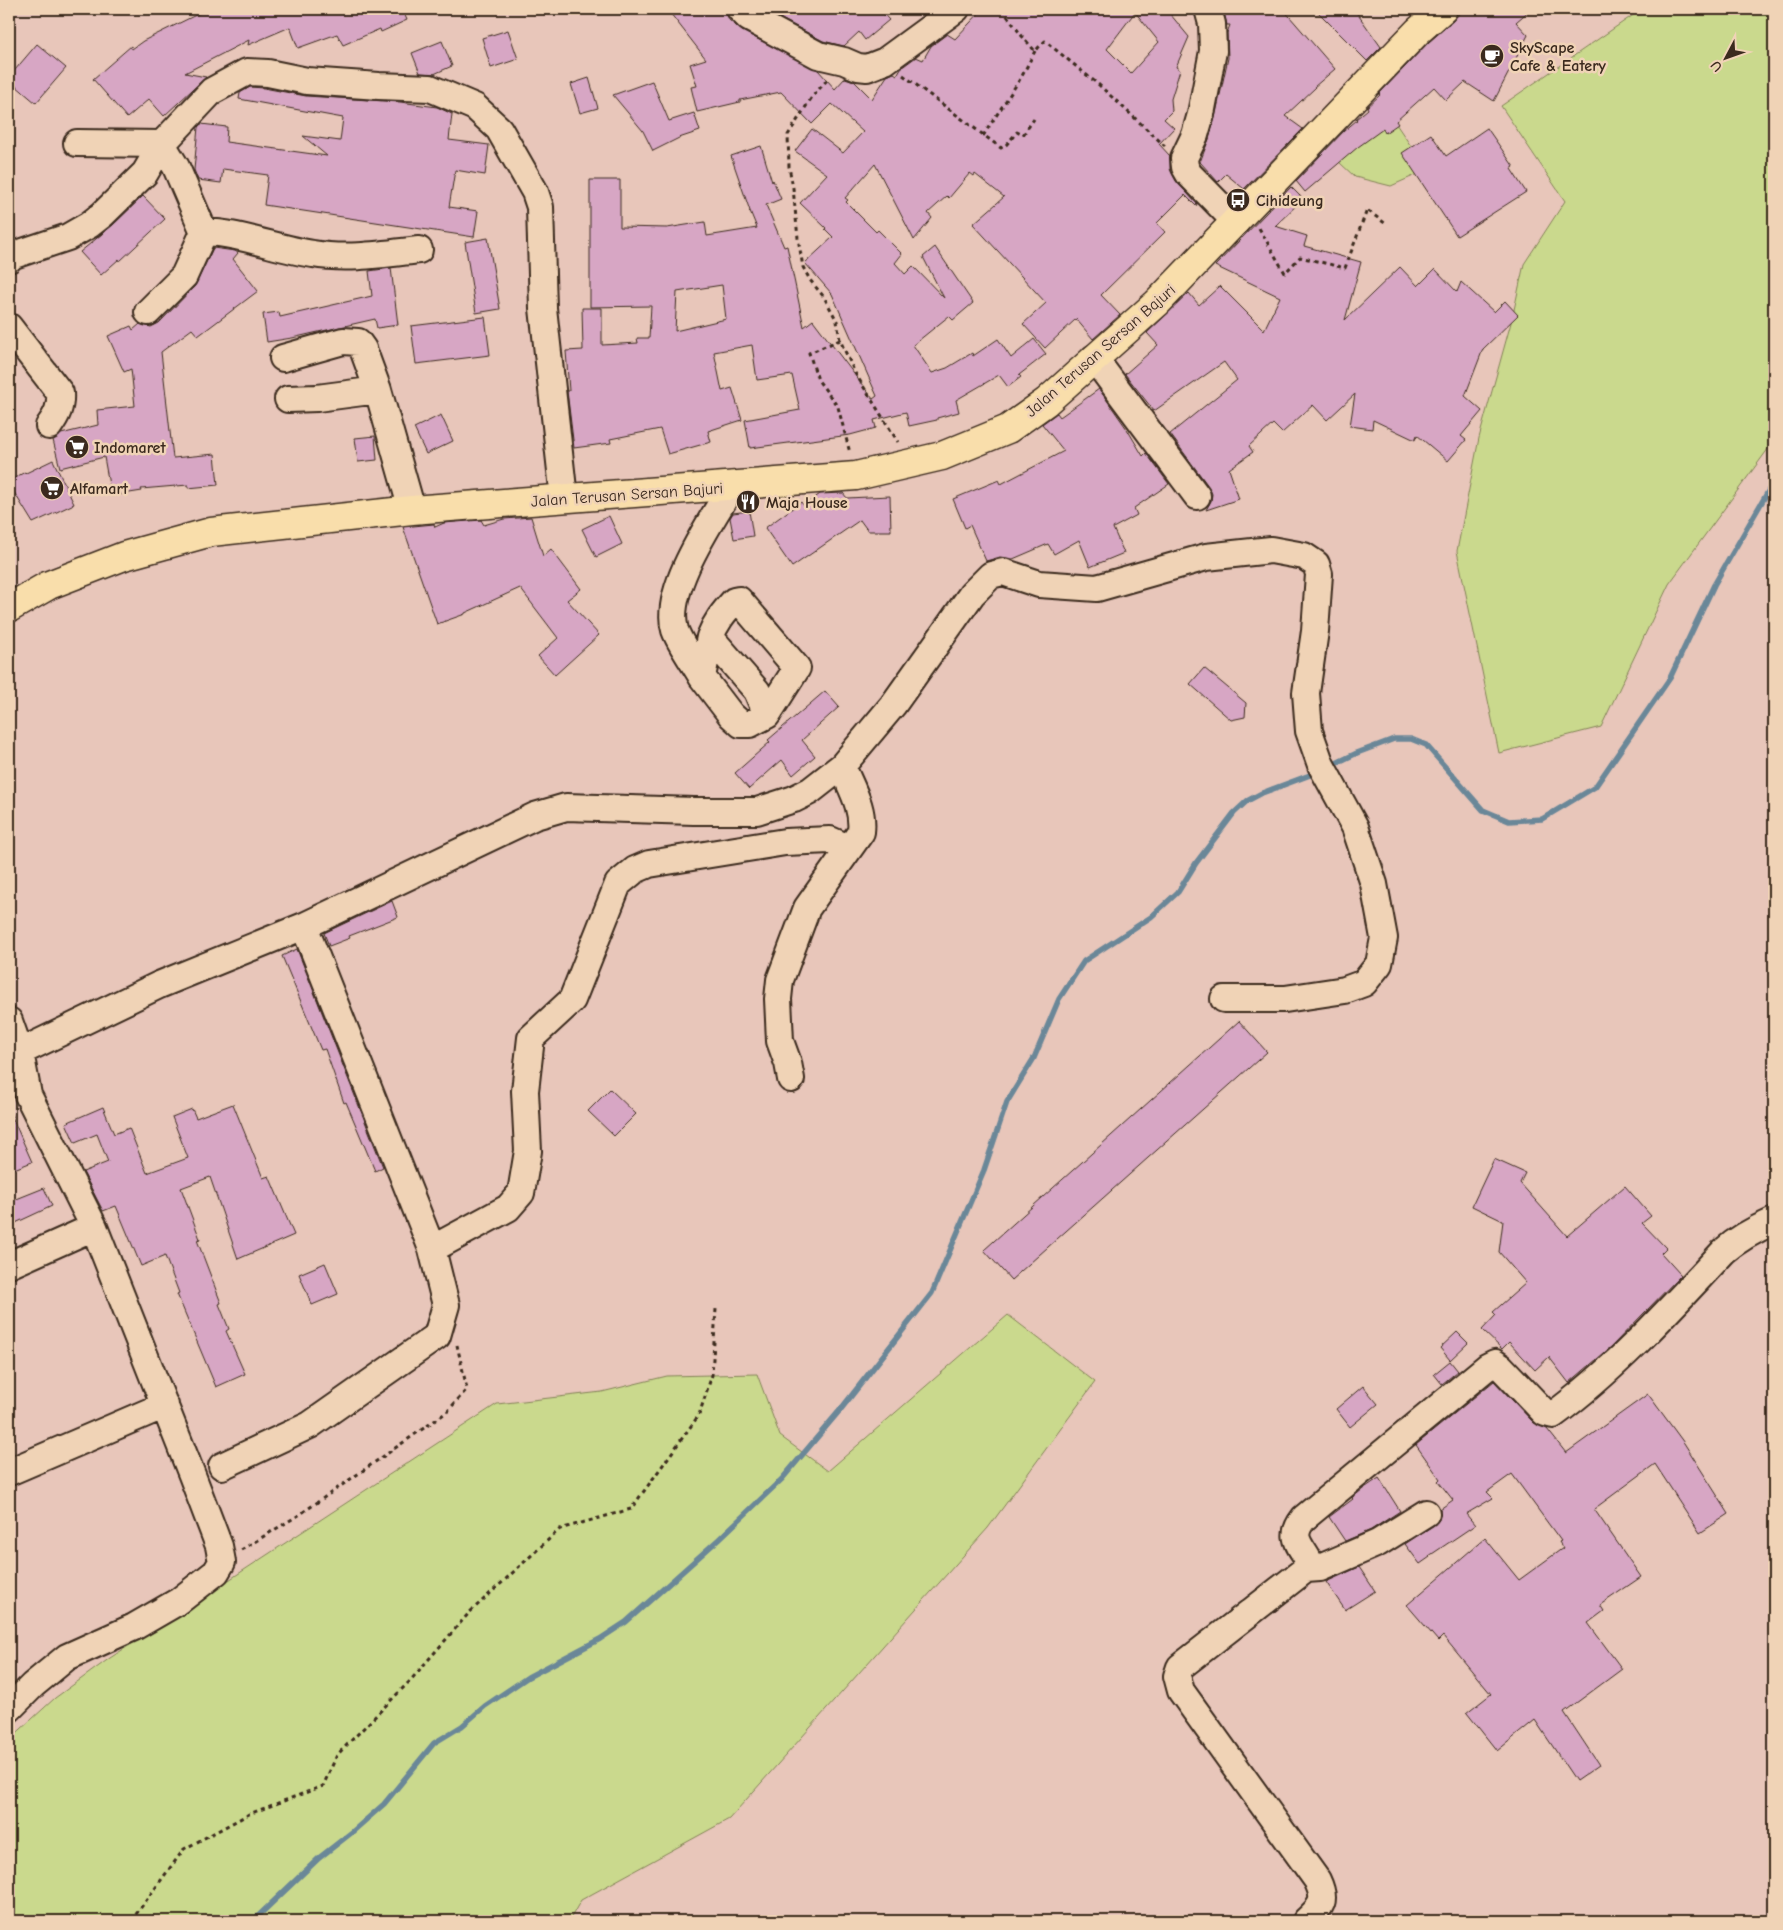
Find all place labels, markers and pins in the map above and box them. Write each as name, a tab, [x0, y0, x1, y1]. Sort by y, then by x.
place label: SkyScape Cafe & Eatery	[1510, 39, 1607, 75]
cafe icon: SkyScape Cafe & Eatery	[1479, 43, 1505, 69]
bus stop icon: Cihideung	[1225, 187, 1251, 213]
place label: Cihideung	[1256, 192, 1324, 210]
supermarket icon: Indomaret	[64, 434, 90, 460]
place label: Indomaret	[94, 439, 166, 457]
supermarket icon: Alfamart	[39, 475, 65, 501]
place label: Alfamart	[70, 480, 129, 498]
restaurant icon: Maja House	[735, 489, 761, 515]
place label: Maja House	[766, 494, 848, 512]

